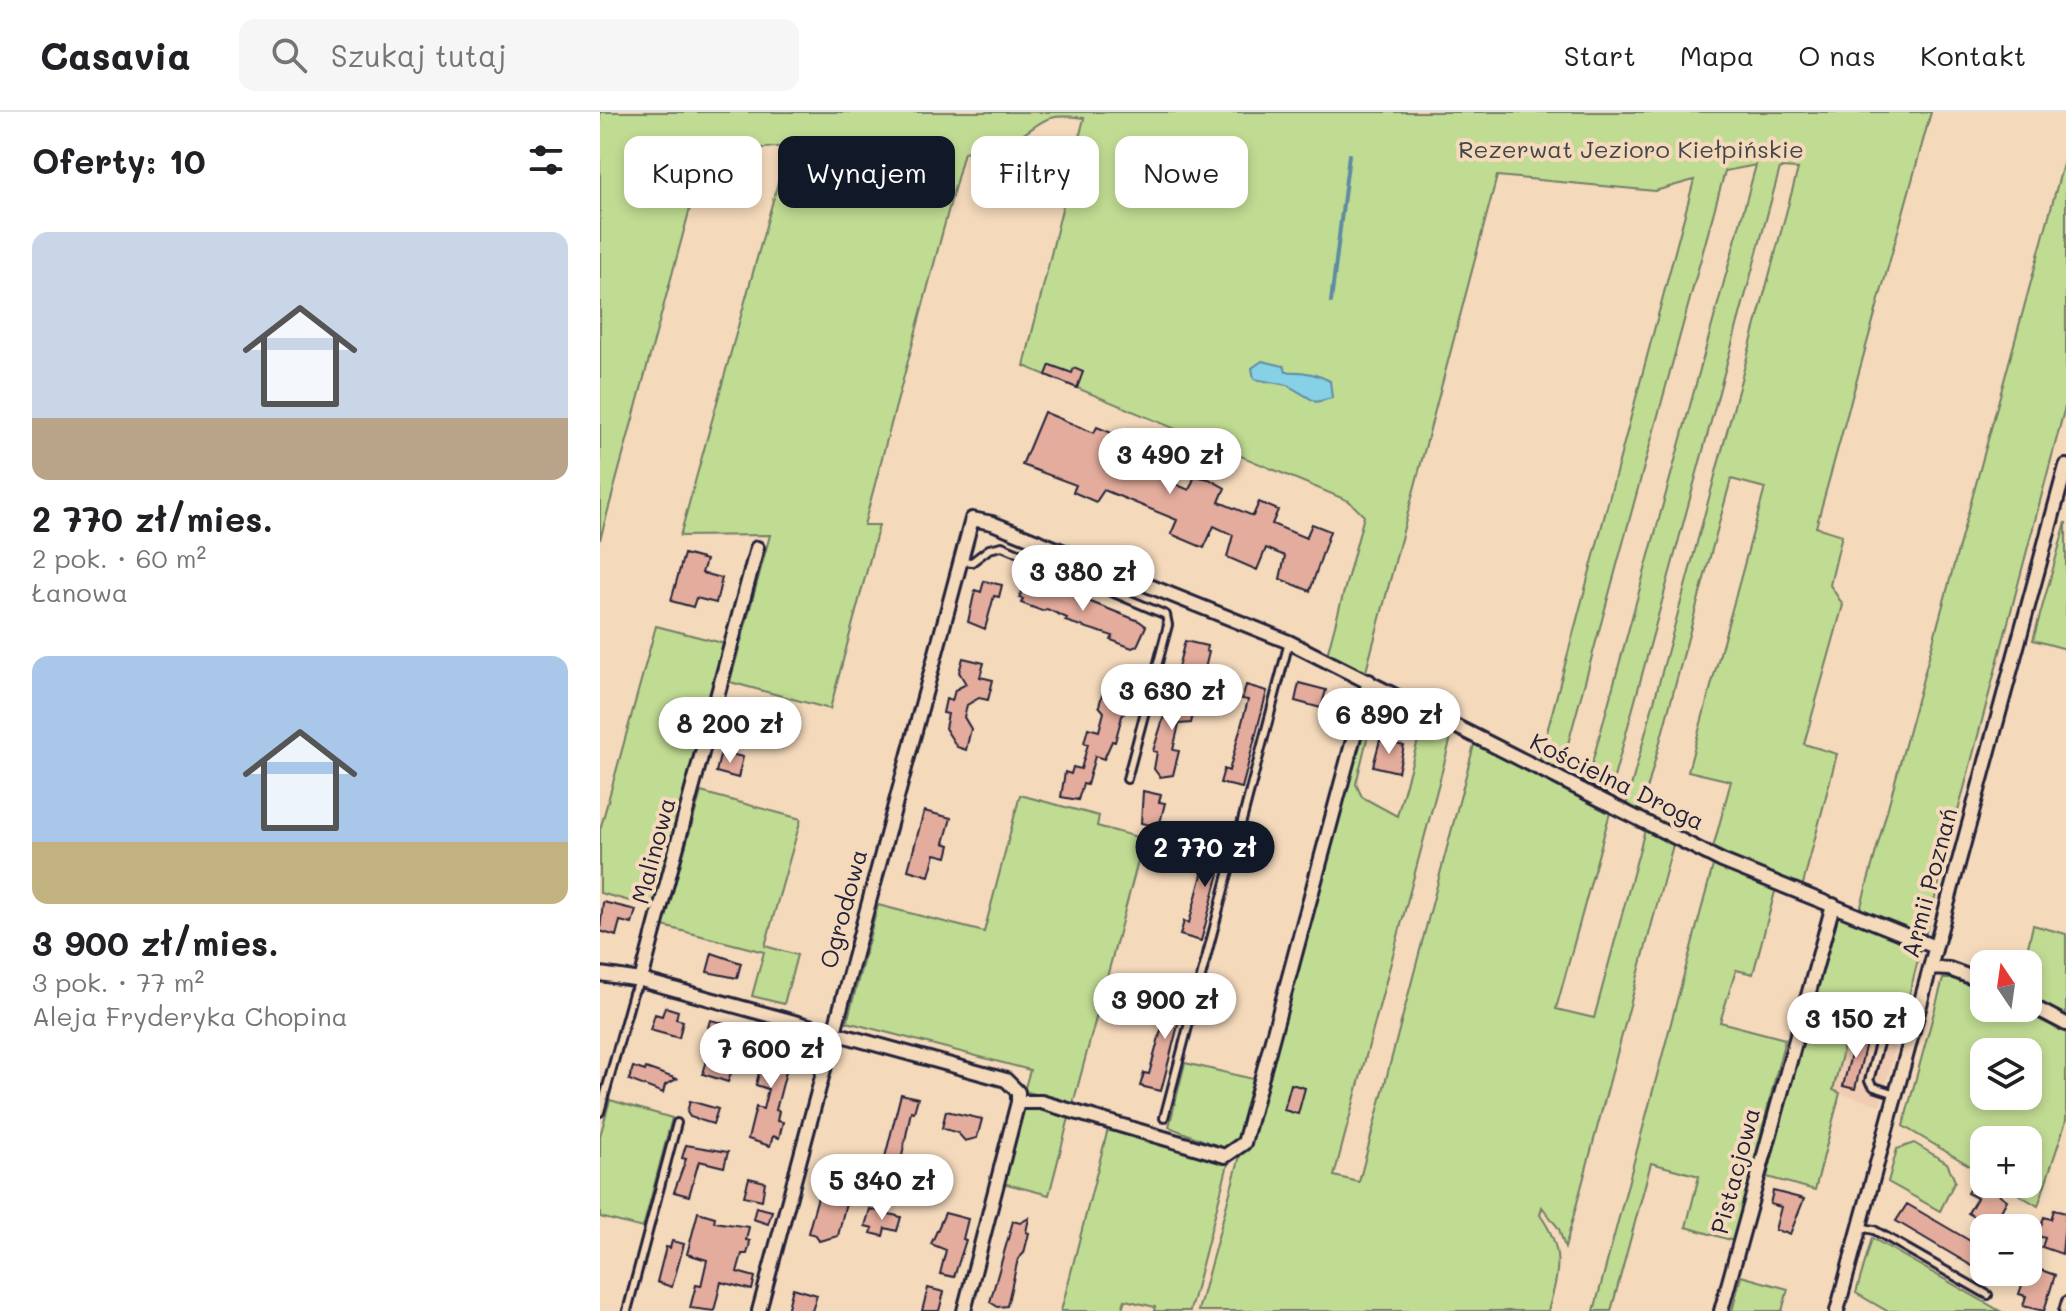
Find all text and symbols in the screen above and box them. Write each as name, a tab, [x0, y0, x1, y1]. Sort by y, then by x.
search box	[239, 19, 799, 91]
text: Casavia	[40, 30, 191, 80]
icon: search	[267, 33, 311, 77]
text: Szukaj tutaj	[331, 35, 507, 75]
text: Start	[1564, 37, 1636, 73]
text: Mapa	[1680, 37, 1754, 73]
text: O nas	[1798, 37, 1876, 73]
text: Kontakt	[1920, 37, 2026, 73]
park label: Rezerwat Jezioro Kiełpińskie	[1458, 133, 1804, 164]
chip: Kupno	[624, 136, 762, 208]
chip: Wynajem	[778, 136, 955, 208]
chip: Filtry	[971, 136, 1099, 208]
chip: Nowe	[1115, 136, 1248, 208]
text: Oferty: 10	[32, 138, 206, 183]
icon: filters	[524, 138, 568, 182]
icon: home	[228, 284, 372, 428]
pin: 3 490 zł	[1087, 428, 1253, 496]
text: 3 490 zł	[1116, 437, 1224, 471]
text: 2 770 zł/mies.	[32, 496, 273, 541]
text: 2 pok. · 60 m²	[32, 541, 206, 575]
pin: 3 380 zł	[1000, 545, 1166, 613]
text: 3 380 zł	[1030, 554, 1136, 588]
text: Łanowa	[32, 575, 128, 609]
pin: 3 630 zł	[1089, 664, 1255, 732]
text: 3 630 zł	[1119, 673, 1225, 707]
pin: 6 890 zł	[1306, 688, 1472, 756]
pin: 8 200 zł	[647, 697, 813, 765]
text: 6 890 zł	[1336, 697, 1442, 731]
text: 8 200 zł	[677, 706, 783, 740]
icon: home	[228, 708, 372, 852]
street label: Kościelna Droga	[1525, 725, 1710, 836]
street label: Malinowa	[624, 794, 682, 907]
street label: Armii Poznań	[1894, 804, 1963, 961]
pin: 2 770 zł	[1122, 821, 1288, 889]
text: 2 770 zł	[1154, 830, 1256, 864]
street label: Ogrodowa	[812, 846, 873, 972]
text: 3 900 zł/mies.	[32, 920, 279, 965]
north arrow	[1970, 950, 2042, 1022]
map controls	[1970, 950, 2042, 1286]
text: 3 pok. · 77 m²	[32, 965, 204, 999]
pin: 3 900 zł	[1082, 973, 1248, 1041]
text: 3 900 zł	[1111, 982, 1219, 1016]
pin: 3 150 zł	[1773, 992, 1939, 1060]
text: Aleja Fryderyka Chopina	[32, 999, 348, 1033]
text: 3 150 zł	[1805, 1001, 1907, 1035]
pin: 7 600 zł	[688, 1022, 854, 1090]
text: 7 600 zł	[718, 1031, 824, 1065]
button: layers	[1970, 1038, 2042, 1110]
street label: Pistacjowa	[1703, 1104, 1766, 1237]
button: +	[1970, 1126, 2042, 1198]
pin: 5 340 zł	[799, 1154, 965, 1222]
text: 5 340 zł	[829, 1163, 935, 1197]
button: −	[1970, 1214, 2042, 1286]

